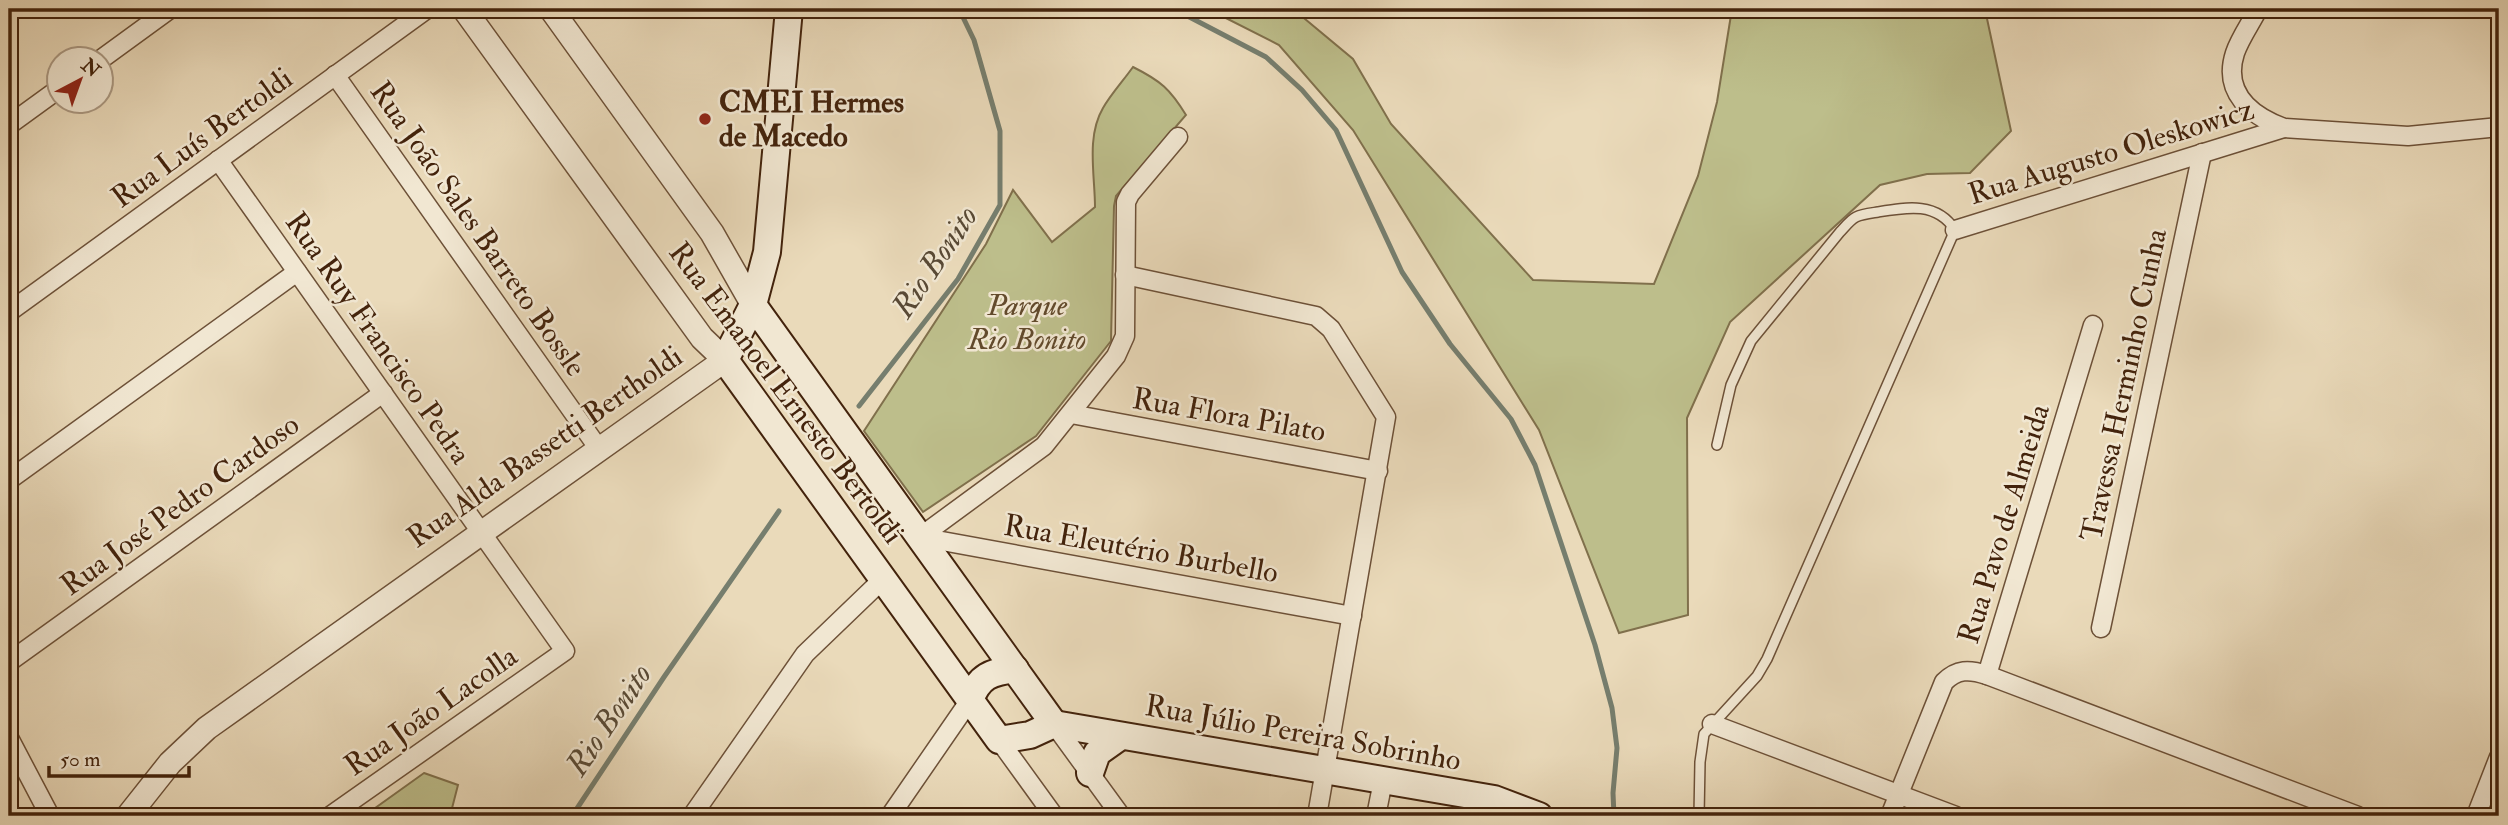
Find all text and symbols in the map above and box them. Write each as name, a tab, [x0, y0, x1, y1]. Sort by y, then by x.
north arrow	[46, 46, 116, 116]
text: N	[75, 53, 106, 83]
street label: Rua Luís Bertoldi	[104, 60, 300, 216]
street label: Rua João Sales Barreto Bossle	[362, 74, 594, 384]
place label: CMEI Hermes de Macedo	[719, 84, 904, 155]
street label: Rua Augusto Oleskowicz	[1964, 91, 2258, 213]
marker: CMEI Hermes de Macedo	[697, 111, 713, 127]
water label: Rio Bonito	[882, 198, 987, 326]
street label: Rua Ruy Francisco Pedra	[277, 205, 479, 472]
street label: Travessa Herminho Cunha	[2073, 225, 2175, 545]
street label: Rua Emanoel Ernesto Bertoldi	[660, 235, 912, 551]
park label: Parque Rio Bonito	[967, 287, 1086, 358]
street label: Rua Alda Bassetti Bertholdi	[400, 338, 690, 556]
street label: Rua Flora Pilato	[1130, 380, 1328, 450]
street label: Rua Pavo de Almeida	[1950, 399, 2058, 648]
street label: Rua José Pedro Cardoso	[54, 406, 306, 604]
street label: Rua Eleutério Burbello	[1001, 507, 1281, 591]
street label: Rua João Lacolla	[337, 637, 525, 784]
water label: Rio Bonito	[556, 656, 661, 784]
street label: Rua Júlio Pereira Sobrinho	[1142, 687, 1464, 779]
scale bar	[49, 734, 189, 778]
text: 50 m	[60, 746, 101, 773]

